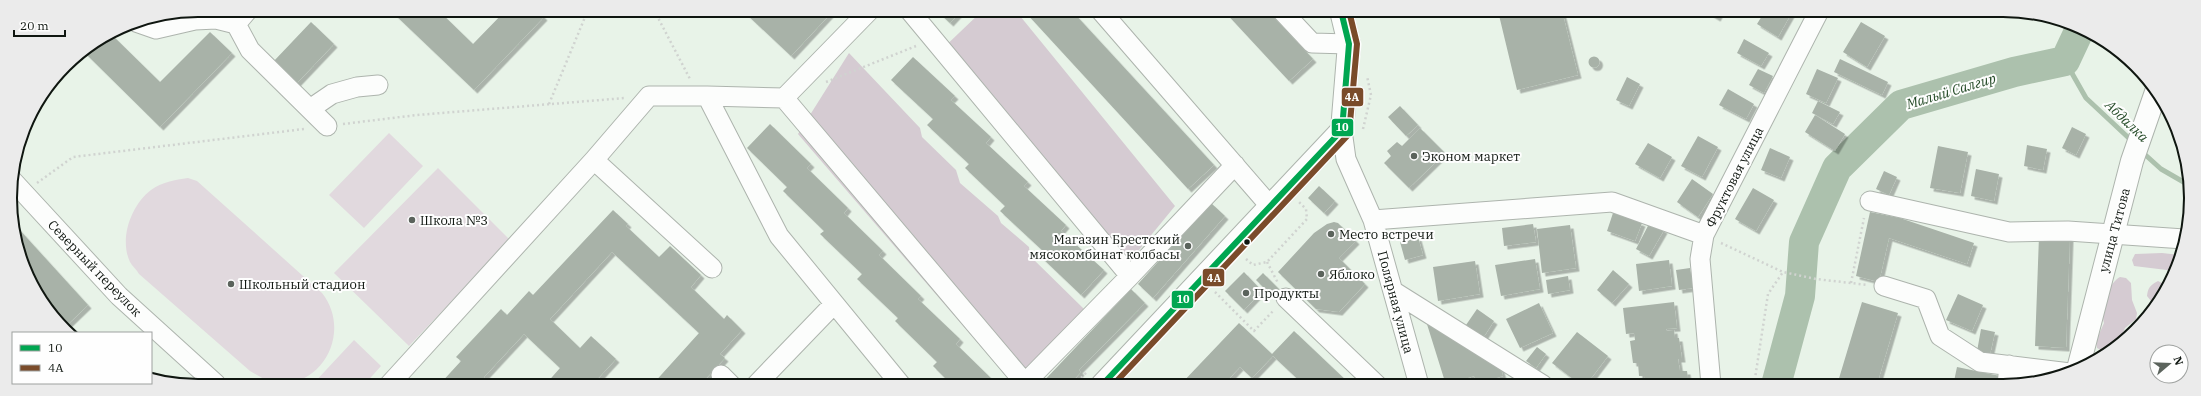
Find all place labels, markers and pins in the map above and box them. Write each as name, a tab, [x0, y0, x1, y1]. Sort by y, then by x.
place label: Эконом маркет	[1422, 148, 1520, 165]
marker: Эконом маркет	[1409, 151, 1419, 161]
place label: Школа №3	[420, 212, 488, 229]
marker: Школа №3	[407, 215, 417, 225]
place label: Место встречи	[1339, 226, 1434, 243]
marker: Место встречи	[1326, 229, 1336, 239]
place label: Магазин Брестский мясокомбинат колбасы	[1029, 231, 1180, 263]
unlabelled marker	[1242, 237, 1252, 247]
marker: Магазин Брестский мясокомбинат колбасы	[1183, 241, 1193, 251]
place label: Яблоко	[1329, 266, 1375, 283]
marker: Яблоко	[1316, 269, 1326, 279]
place label: Школьный стадион	[239, 276, 366, 293]
marker: Школьный стадион	[226, 279, 236, 289]
place label: Продукты	[1254, 285, 1319, 302]
marker: Продукты	[1241, 288, 1251, 298]

